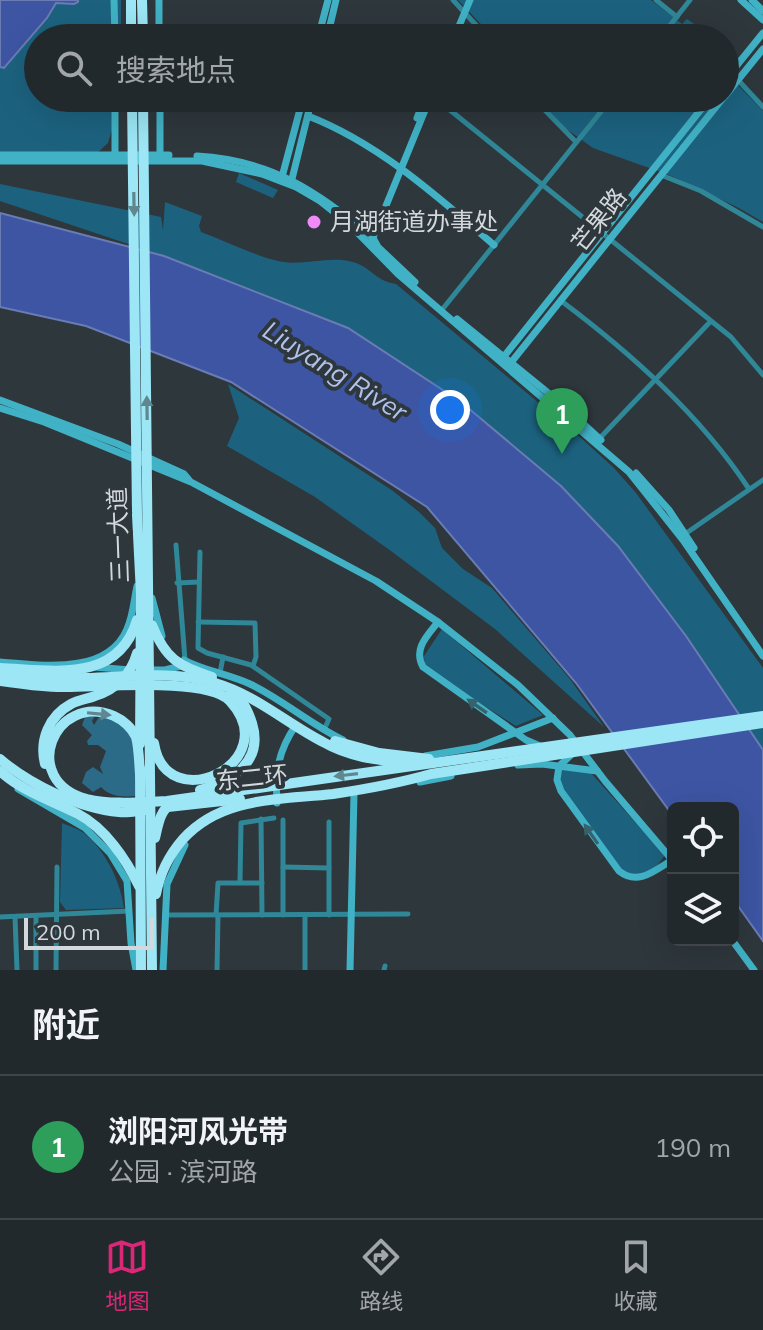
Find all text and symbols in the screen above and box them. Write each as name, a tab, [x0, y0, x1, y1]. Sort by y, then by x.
search box	[24, 24, 739, 112]
icon: search	[52, 46, 96, 90]
text: 搜索地点	[116, 51, 236, 89]
street label: 芒果路	[564, 182, 632, 257]
one-way arrow	[127, 192, 140, 217]
place label: 月湖街道办事处	[330, 206, 498, 236]
marker: 月湖街道办事处	[305, 213, 323, 231]
water label: Liuyang River	[257, 313, 415, 429]
pin: 1	[536, 388, 588, 454]
your location	[430, 390, 470, 430]
one-way arrow	[141, 395, 154, 420]
street label: 三一大道	[101, 487, 135, 584]
one-way arrow	[466, 699, 487, 714]
one-way arrow	[87, 708, 112, 721]
street label: 东二环	[215, 758, 289, 796]
one-way arrow	[333, 768, 358, 781]
map controls	[667, 802, 739, 946]
button: locate	[667, 802, 739, 874]
one-way arrow	[584, 824, 599, 845]
button: layers	[667, 874, 739, 946]
scale bar	[24, 914, 154, 950]
text: 200 m	[36, 918, 101, 946]
text: 附近	[32, 1003, 100, 1046]
text: 浏阳河风光带	[108, 1112, 288, 1150]
text: 1	[50, 1131, 66, 1164]
text: 190 m	[655, 1131, 731, 1164]
text: 公园 · 滨河路	[108, 1155, 258, 1188]
tab: 地图	[105, 1235, 149, 1315]
tab: 路线	[359, 1235, 404, 1315]
tab: 收藏	[614, 1235, 658, 1315]

